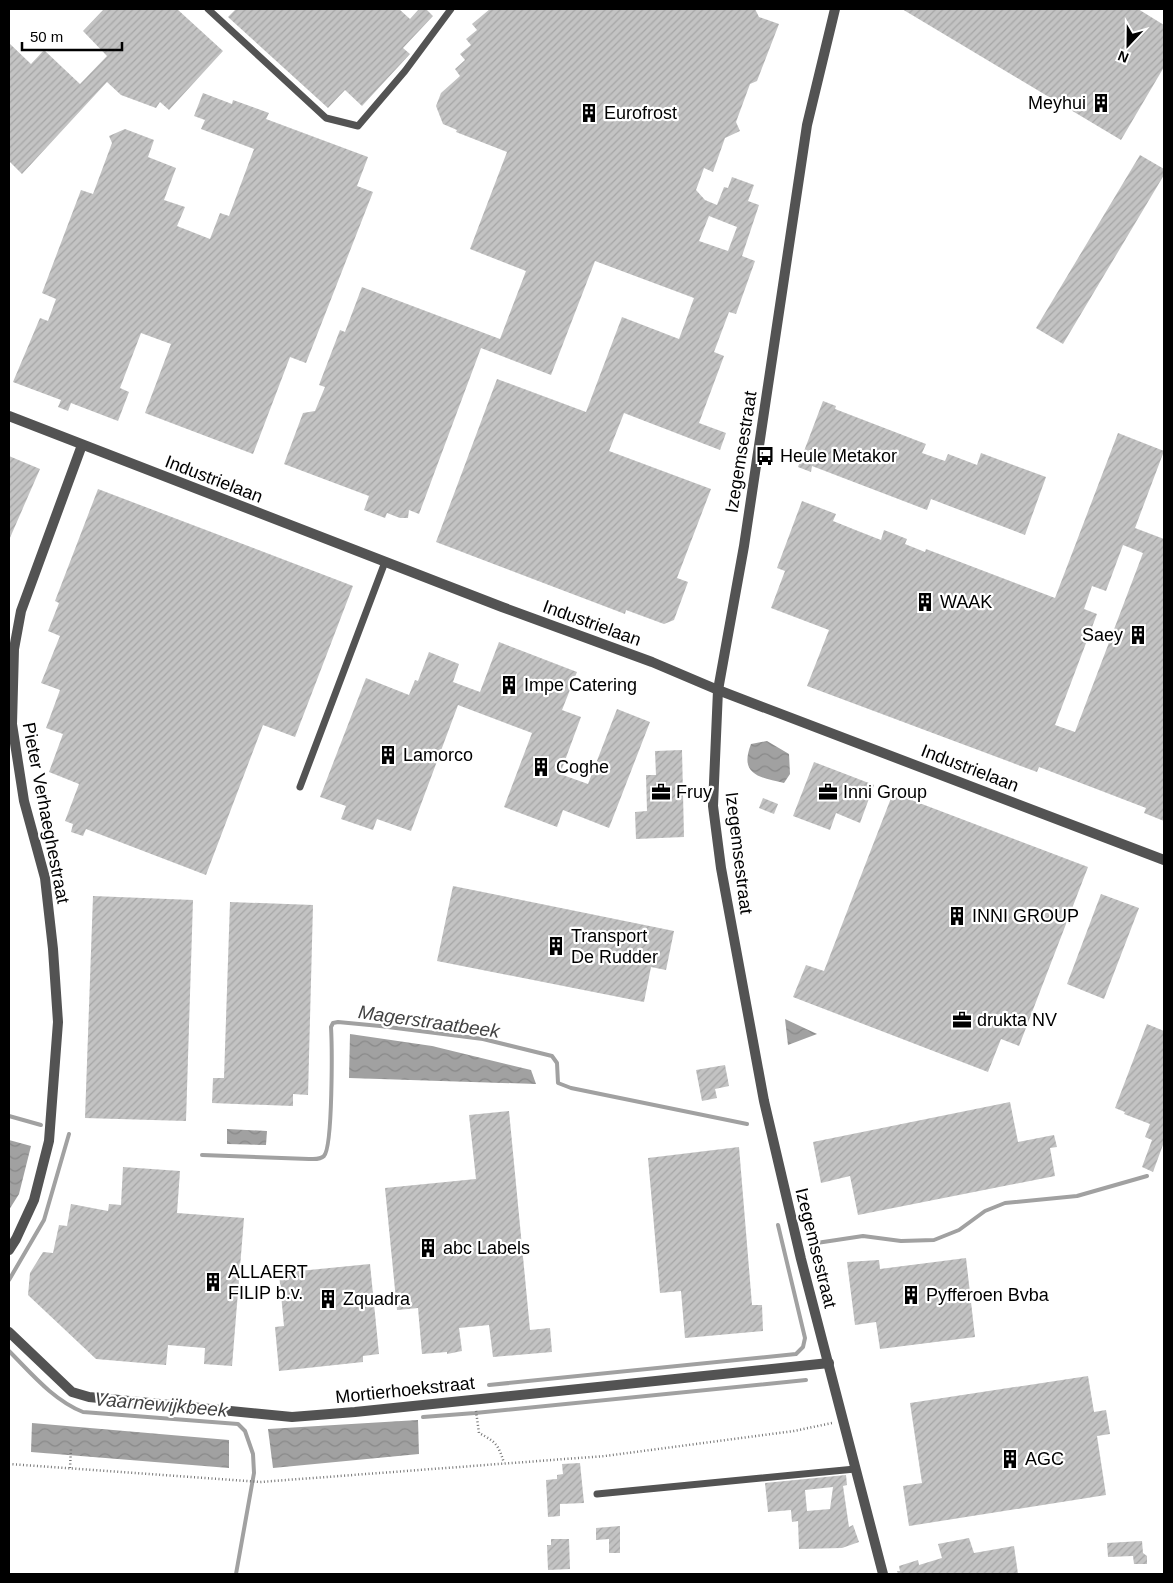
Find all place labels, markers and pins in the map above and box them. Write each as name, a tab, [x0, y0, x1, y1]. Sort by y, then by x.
building icon: Meyhui	[1090, 92, 1112, 114]
place label: Meyhui	[1028, 93, 1086, 113]
building icon: Eurofrost	[578, 102, 600, 124]
place label: Eurofrost	[604, 103, 677, 123]
bus stop icon: Heule Metakor	[754, 445, 776, 467]
place label: Heule Metakor	[780, 446, 897, 466]
building icon: WAAK	[914, 591, 936, 613]
place label: WAAK	[940, 592, 992, 612]
building icon: Saey	[1127, 624, 1149, 646]
place label: Saey	[1082, 625, 1123, 645]
building icon: Impe Catering	[498, 674, 520, 696]
place label: Impe Catering	[524, 675, 637, 695]
building icon: Lamorco	[377, 744, 399, 766]
place label: Lamorco	[403, 745, 473, 765]
building icon: Coghe	[530, 756, 552, 778]
place label: Coghe	[556, 757, 609, 777]
office icon: Fruy	[650, 781, 672, 803]
office icon: Inni Group	[817, 781, 839, 803]
place label: Fruy	[676, 782, 712, 802]
place label: Inni Group	[843, 782, 927, 802]
building icon: INNI GROUP	[946, 905, 968, 927]
place label: INNI GROUP	[972, 906, 1079, 926]
place label: Transport De Rudder	[571, 926, 658, 967]
building icon: Transport De Rudder	[545, 935, 567, 957]
office icon: drukta NV	[951, 1009, 973, 1031]
place label: drukta NV	[977, 1010, 1057, 1030]
building icon: abc Labels	[417, 1237, 439, 1259]
place label: abc Labels	[443, 1238, 530, 1258]
place label: ALLAERT FILIP b.v.	[228, 1262, 308, 1303]
building icon: ALLAERT FILIP b.v.	[202, 1271, 224, 1293]
building icon: Pyfferoen Bvba	[900, 1284, 922, 1306]
place label: Pyfferoen Bvba	[926, 1285, 1050, 1305]
building icon: Zquadra	[317, 1288, 339, 1310]
place label: Zquadra	[343, 1289, 411, 1309]
building icon: AGC	[999, 1448, 1021, 1470]
place label: AGC	[1025, 1449, 1064, 1469]

